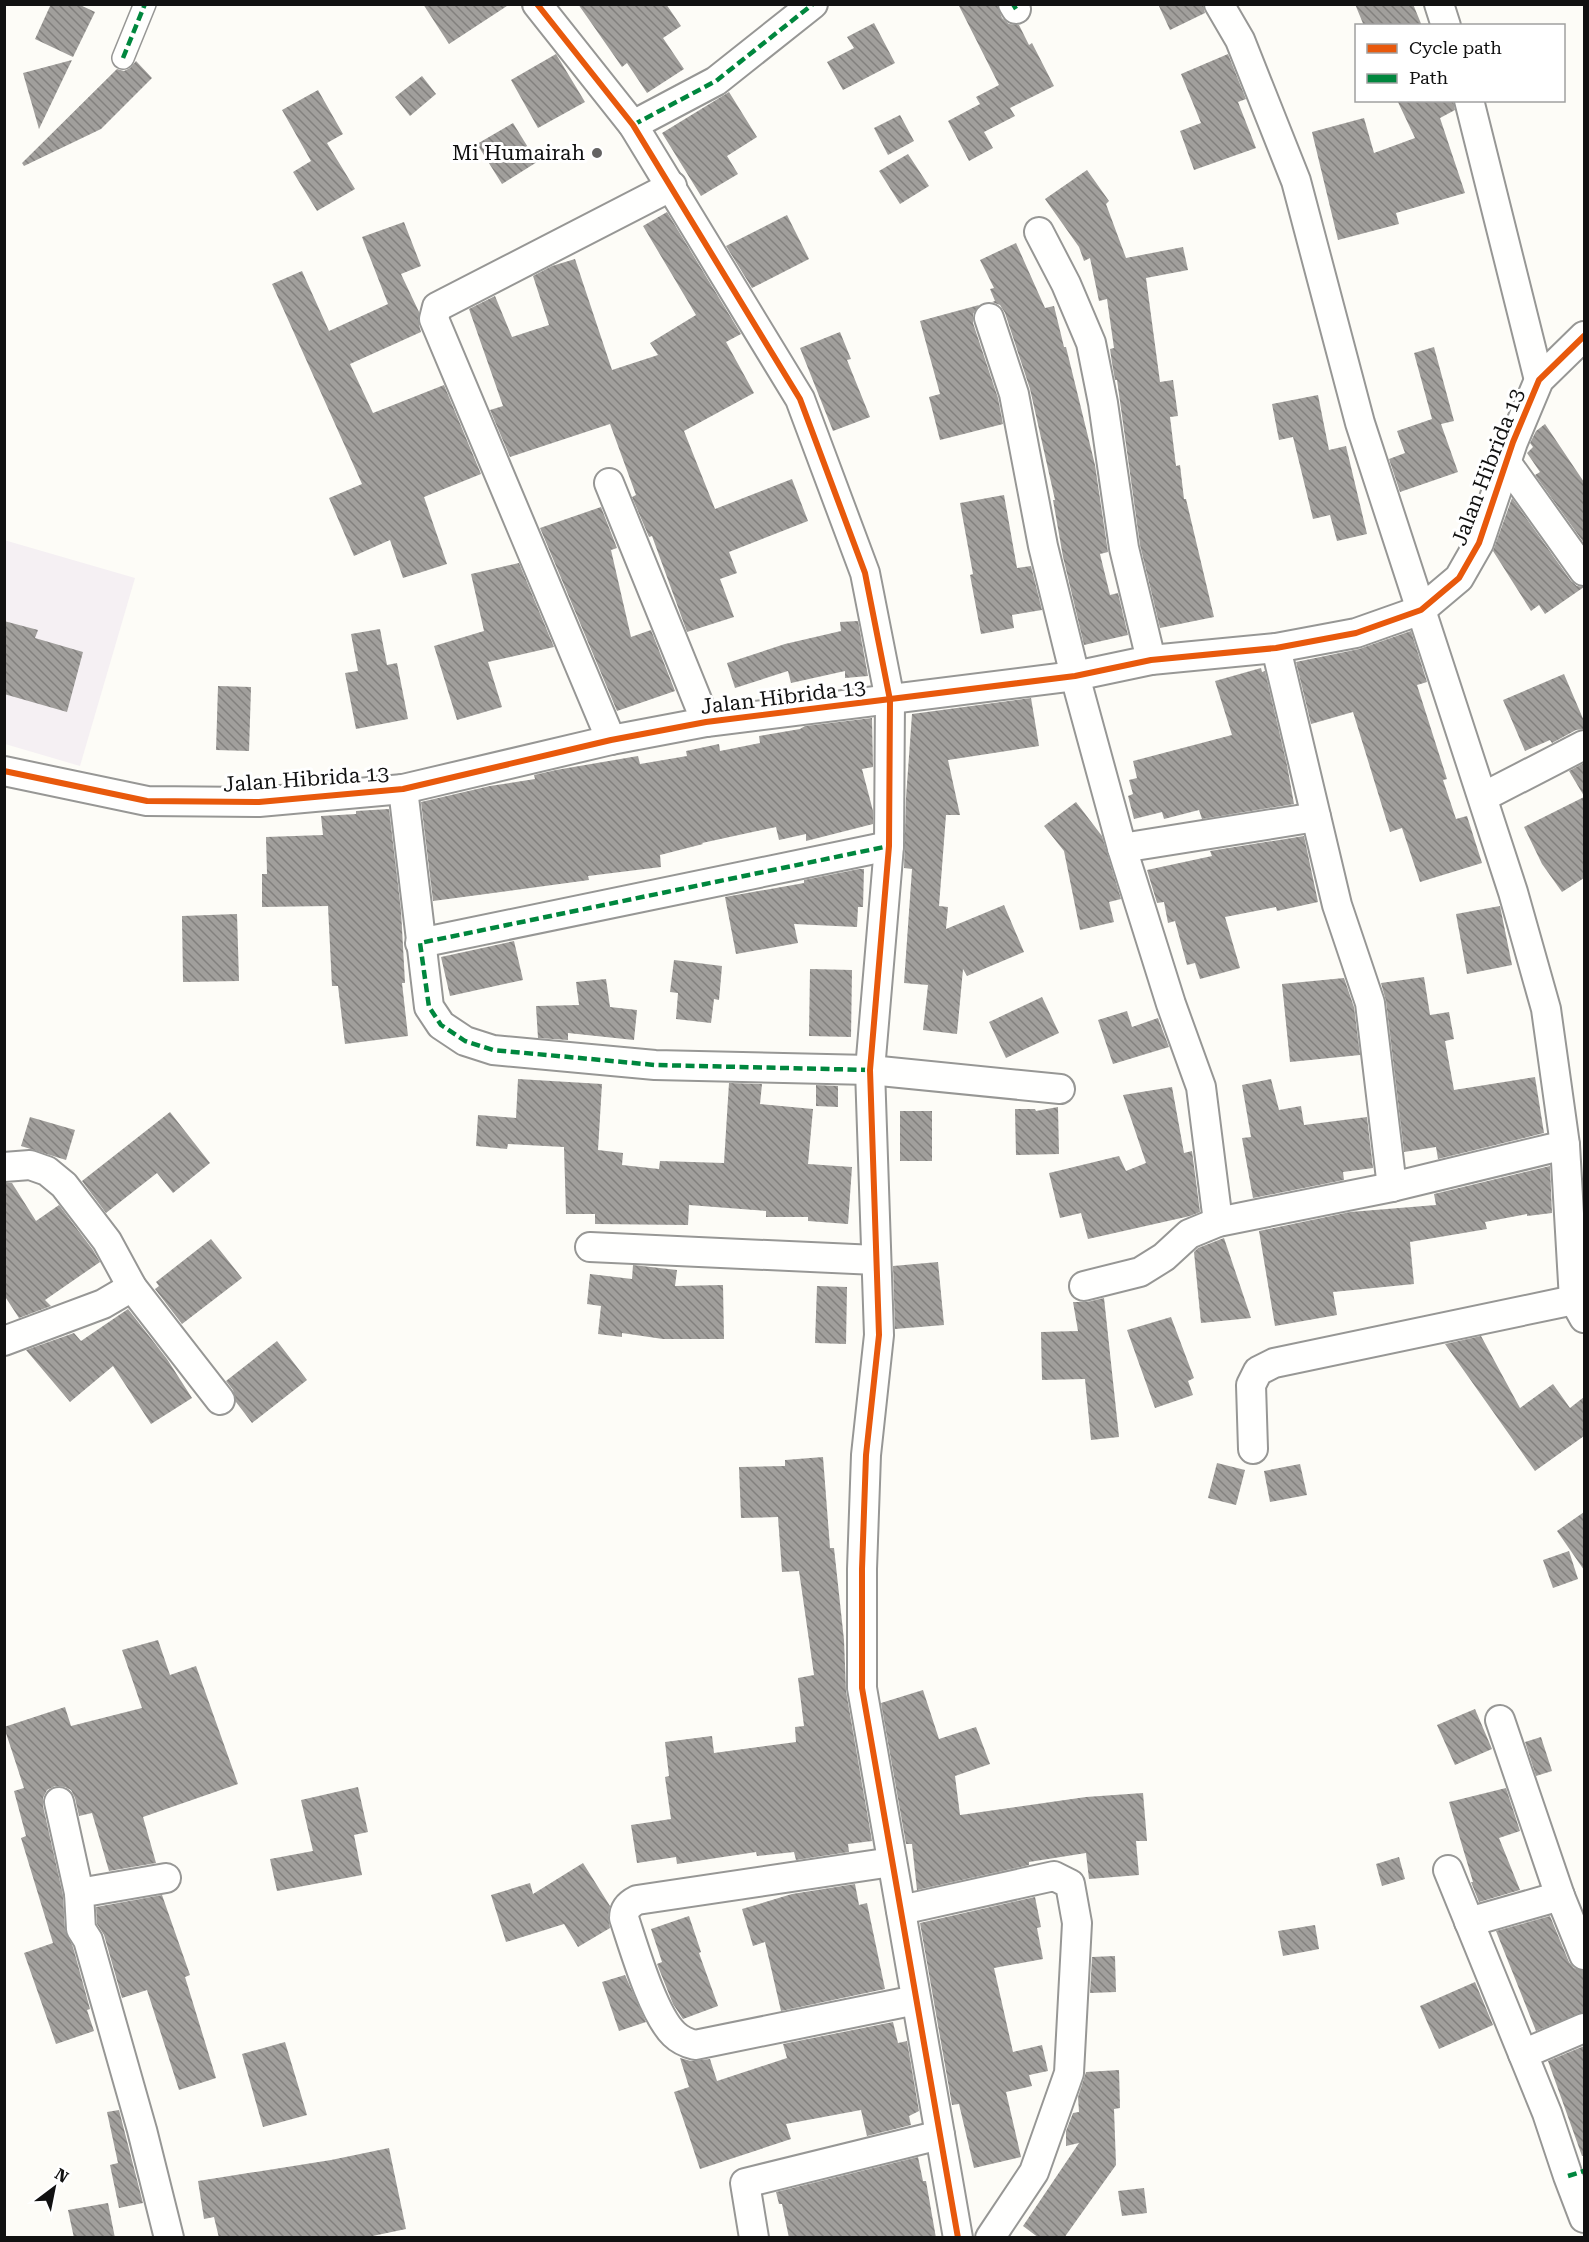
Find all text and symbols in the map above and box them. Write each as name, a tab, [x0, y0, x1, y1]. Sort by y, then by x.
legend	[1355, 24, 1565, 102]
text: Cycle path	[1409, 37, 1502, 58]
text: Path	[1409, 67, 1448, 88]
place label: Mi Humairah	[452, 141, 585, 165]
marker: Mi Humairah	[590, 146, 604, 160]
street label: Jalan Hibrida 13	[1447, 385, 1529, 549]
street label: Jalan Hibrida 13	[699, 675, 867, 719]
street label: Jalan Hibrida 13	[222, 761, 390, 797]
north arrow	[24, 2158, 84, 2218]
text: N	[51, 2164, 72, 2187]

